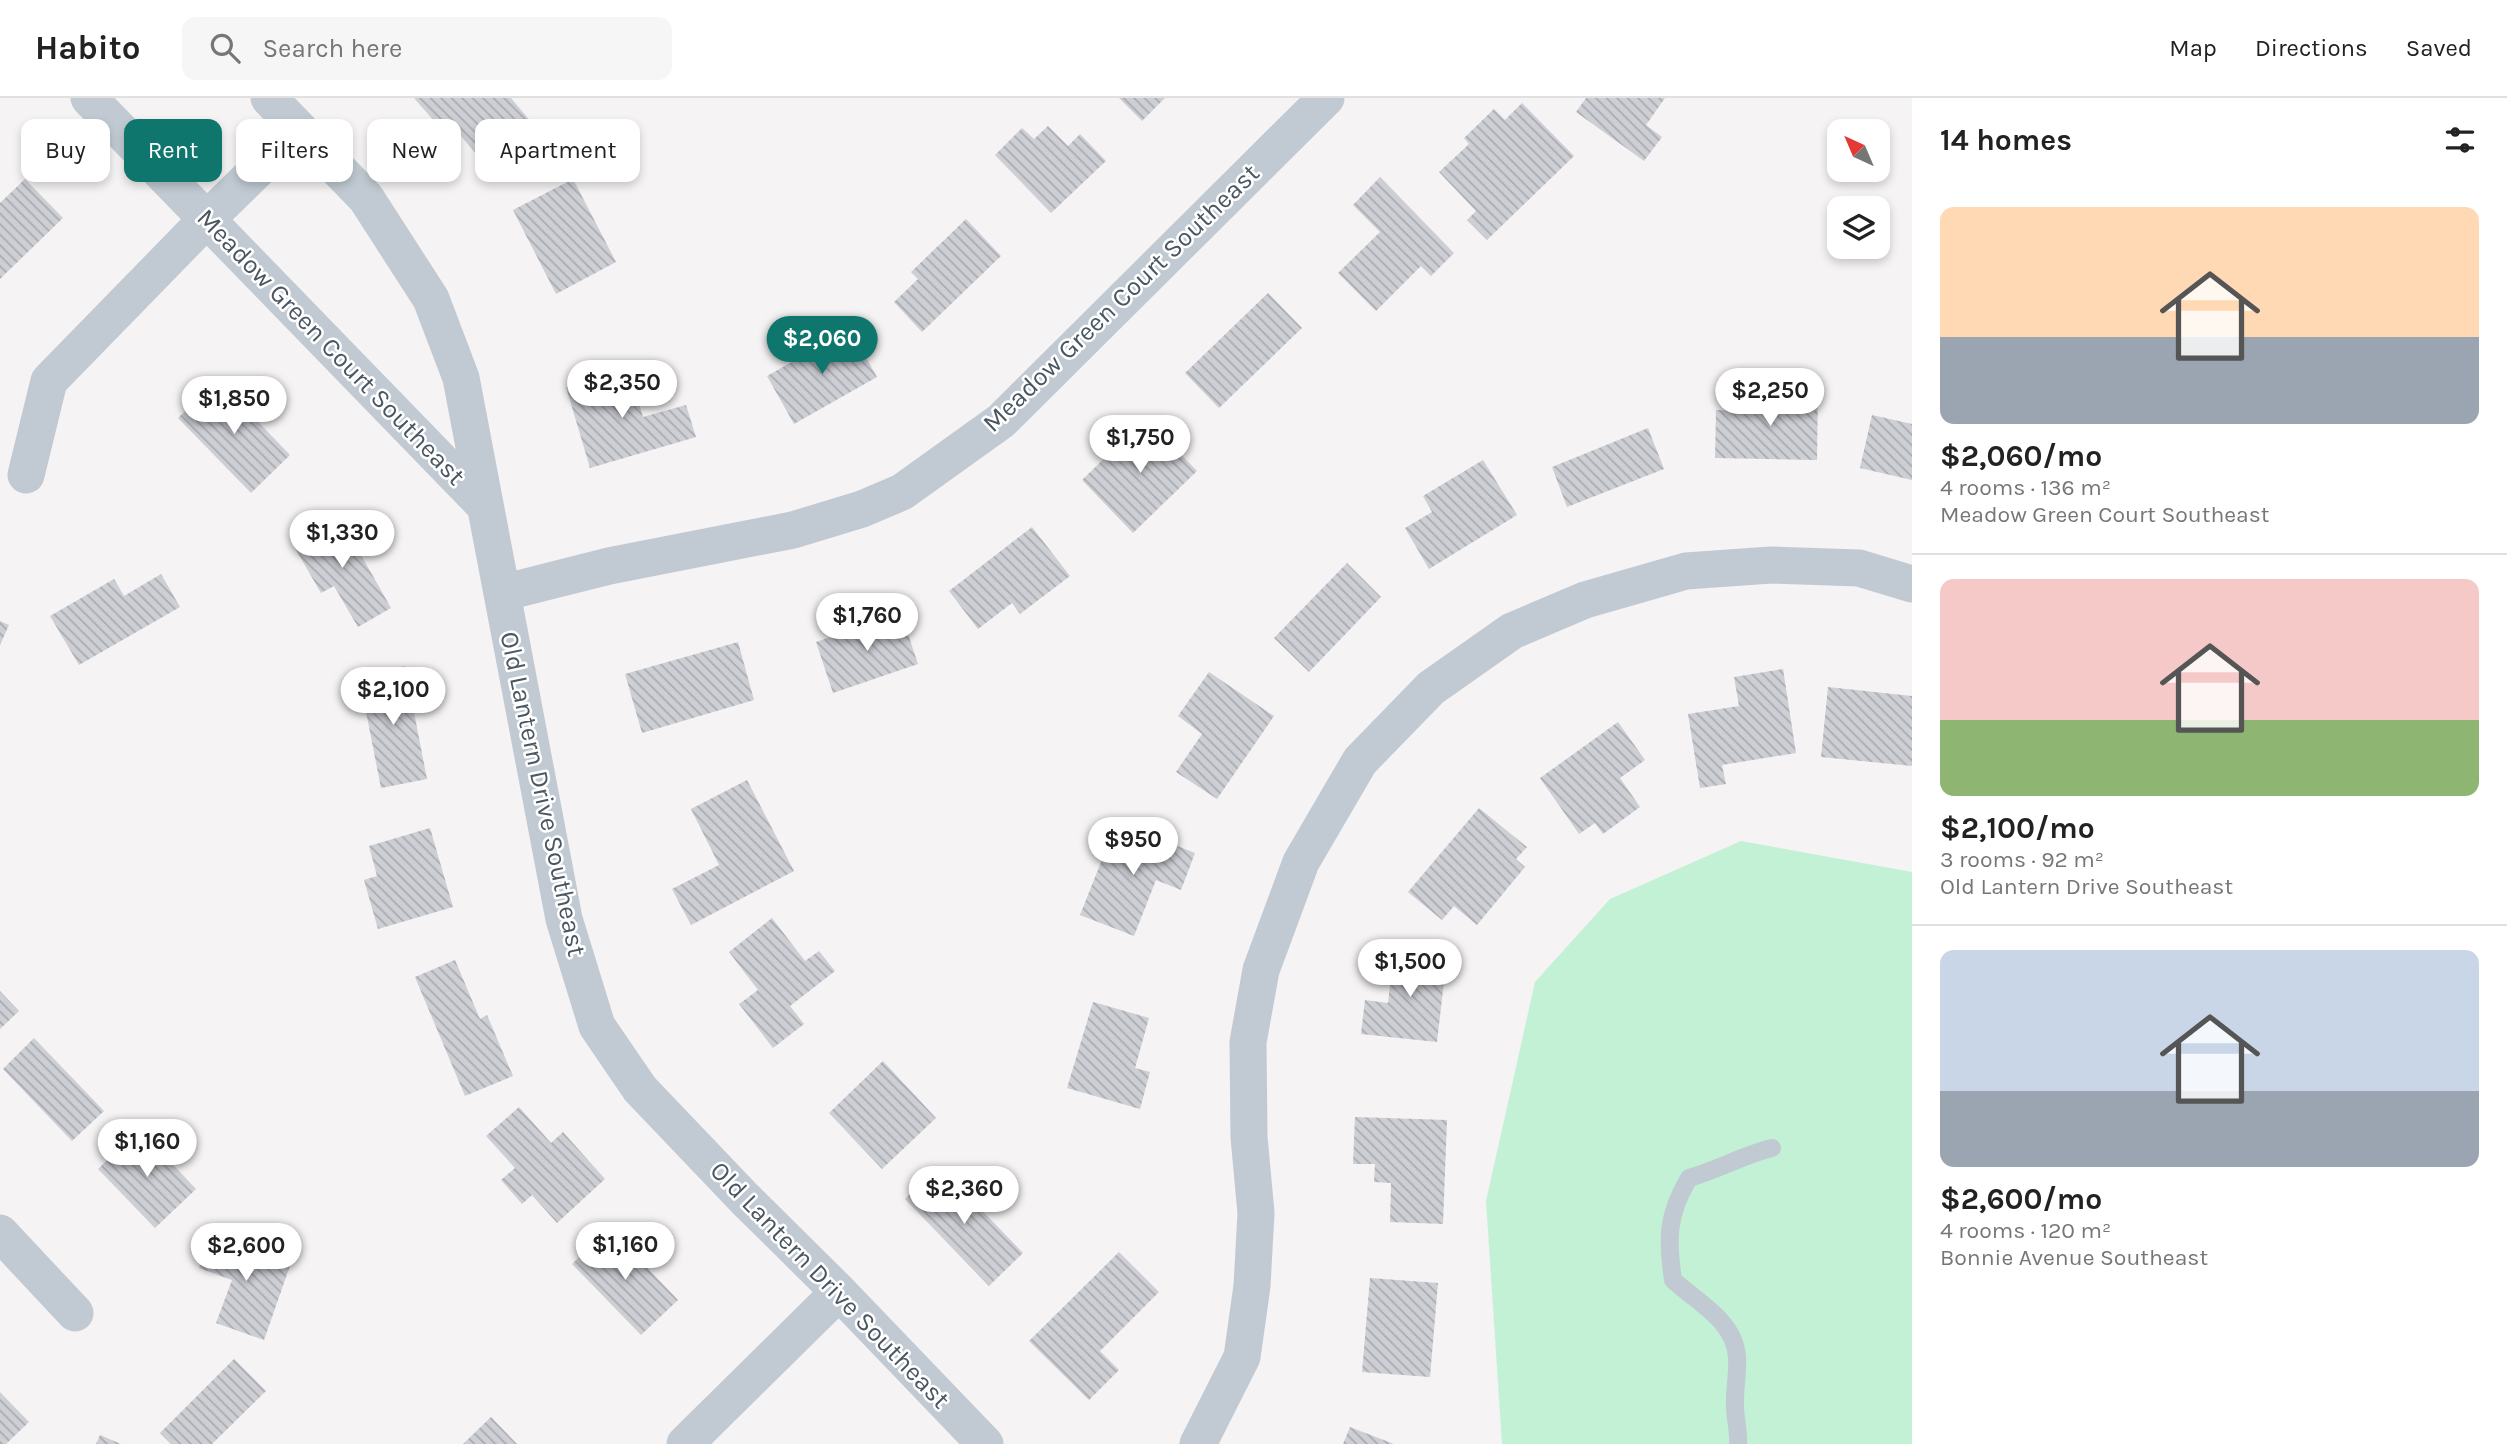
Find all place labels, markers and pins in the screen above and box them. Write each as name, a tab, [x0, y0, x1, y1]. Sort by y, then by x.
pin: $2,060	[765, 316, 879, 376]
pin: $2,350	[565, 360, 679, 420]
pin: $2,250	[1713, 368, 1827, 428]
pin: $1,850	[177, 376, 291, 436]
pin: $1,750	[1083, 416, 1197, 475]
pin: $1,330	[285, 510, 399, 570]
pin: $1,760	[810, 594, 924, 653]
pin: $2,100	[336, 668, 450, 727]
pin: $950	[1092, 818, 1174, 877]
pin: $1,500	[1353, 940, 1467, 999]
pin: $1,160	[90, 1119, 204, 1179]
pin: $2,360	[907, 1166, 1021, 1226]
pin: $1,160	[568, 1222, 682, 1282]
pin: $2,600	[189, 1224, 303, 1283]

